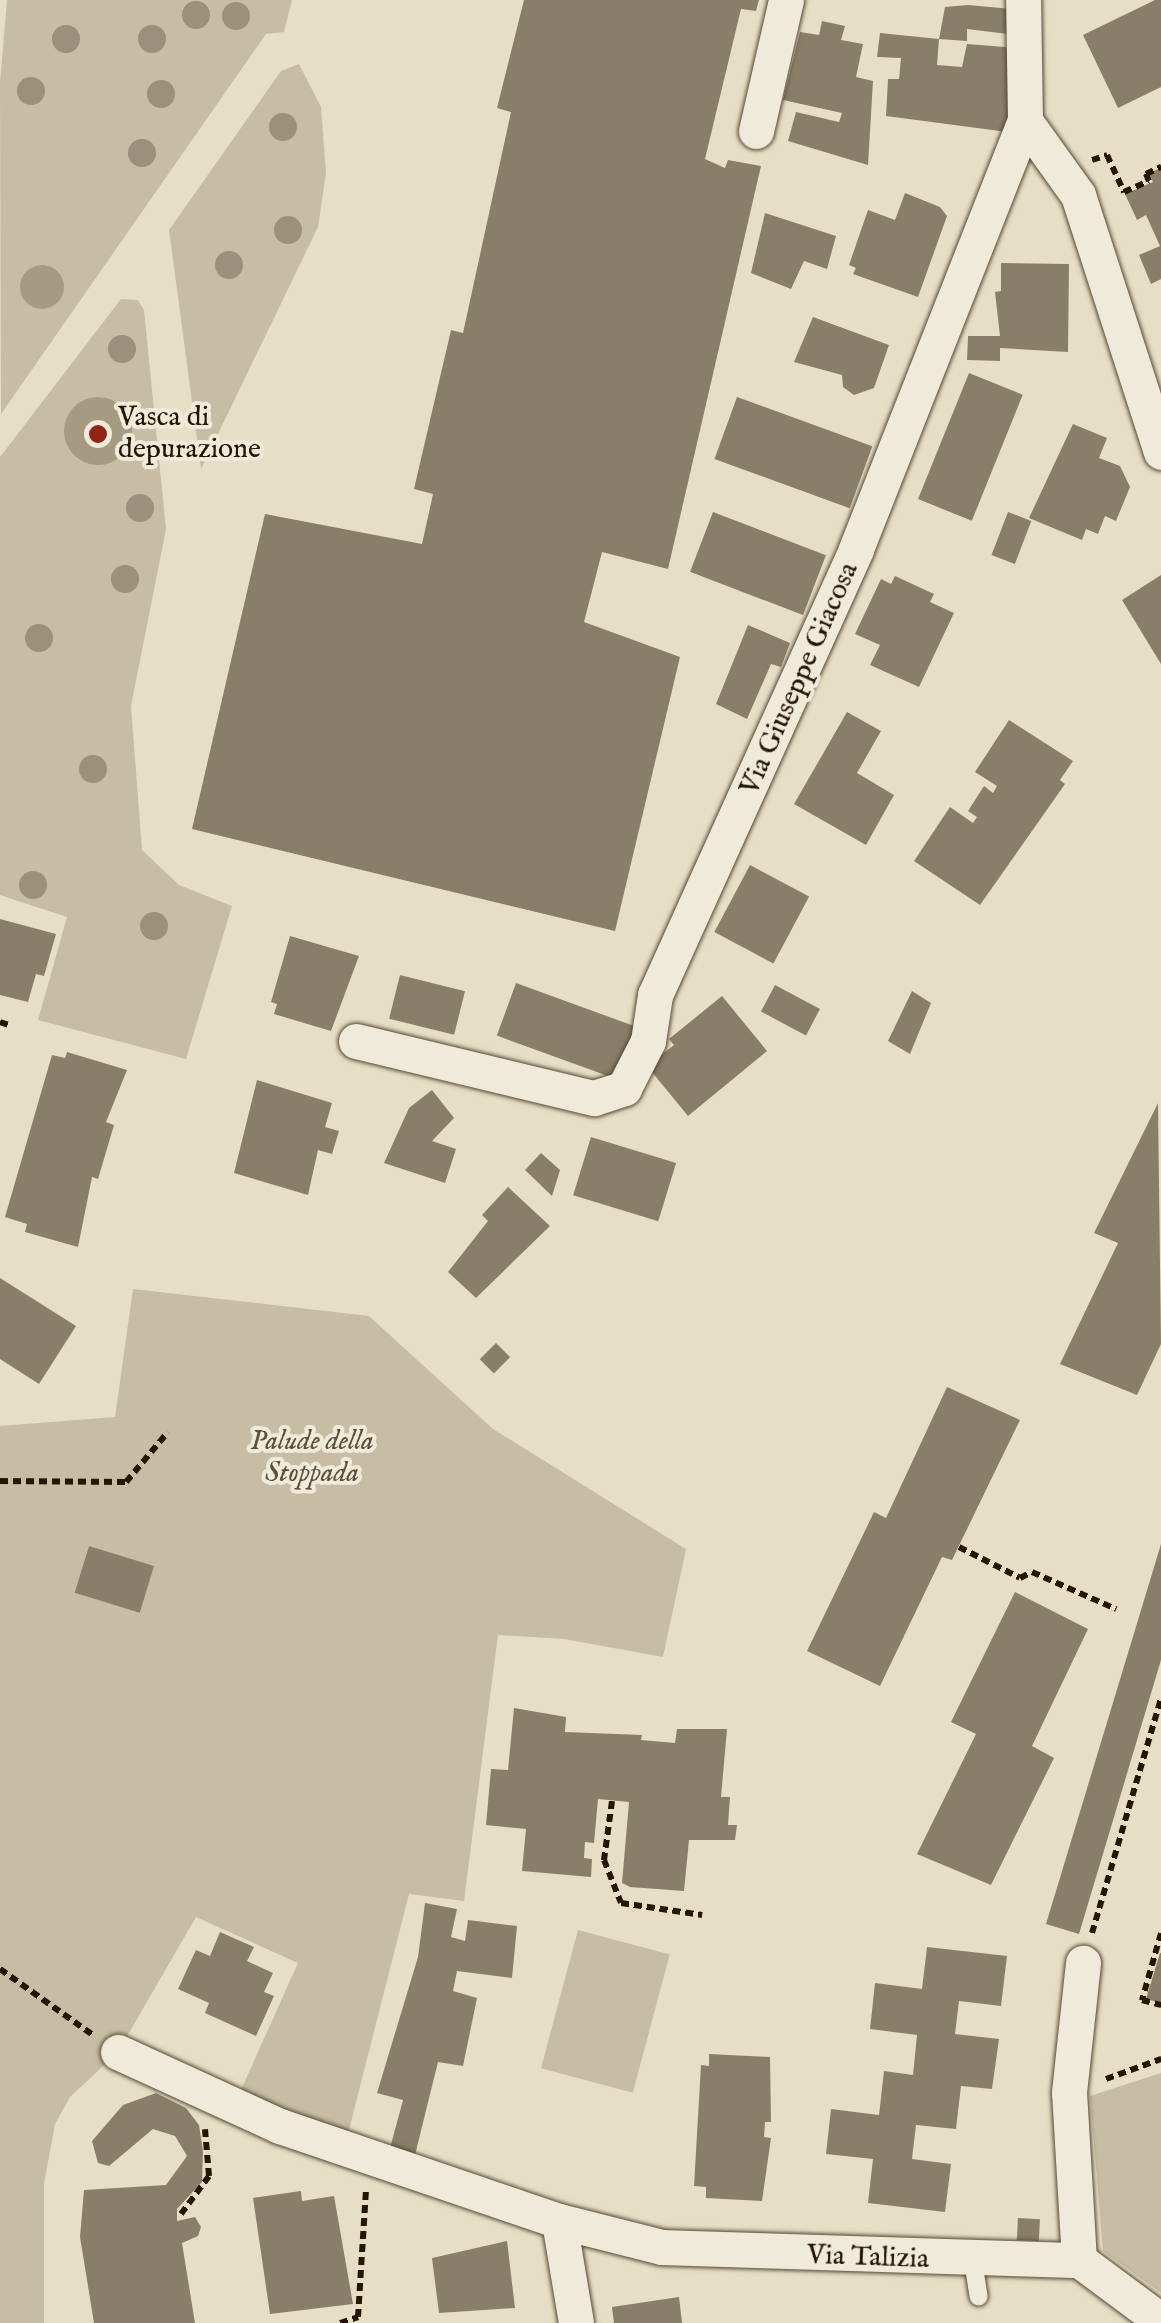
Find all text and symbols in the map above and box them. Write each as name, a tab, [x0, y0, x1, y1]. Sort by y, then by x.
place label: Vasca di depurazione	[118, 401, 261, 467]
marker: Vasca di depurazione	[87, 423, 109, 445]
street label: Via Giuseppe Giacosa	[734, 558, 866, 800]
park label: Palude della Stoppada	[250, 1425, 374, 1491]
street label: Via Talizia	[806, 2239, 930, 2277]

